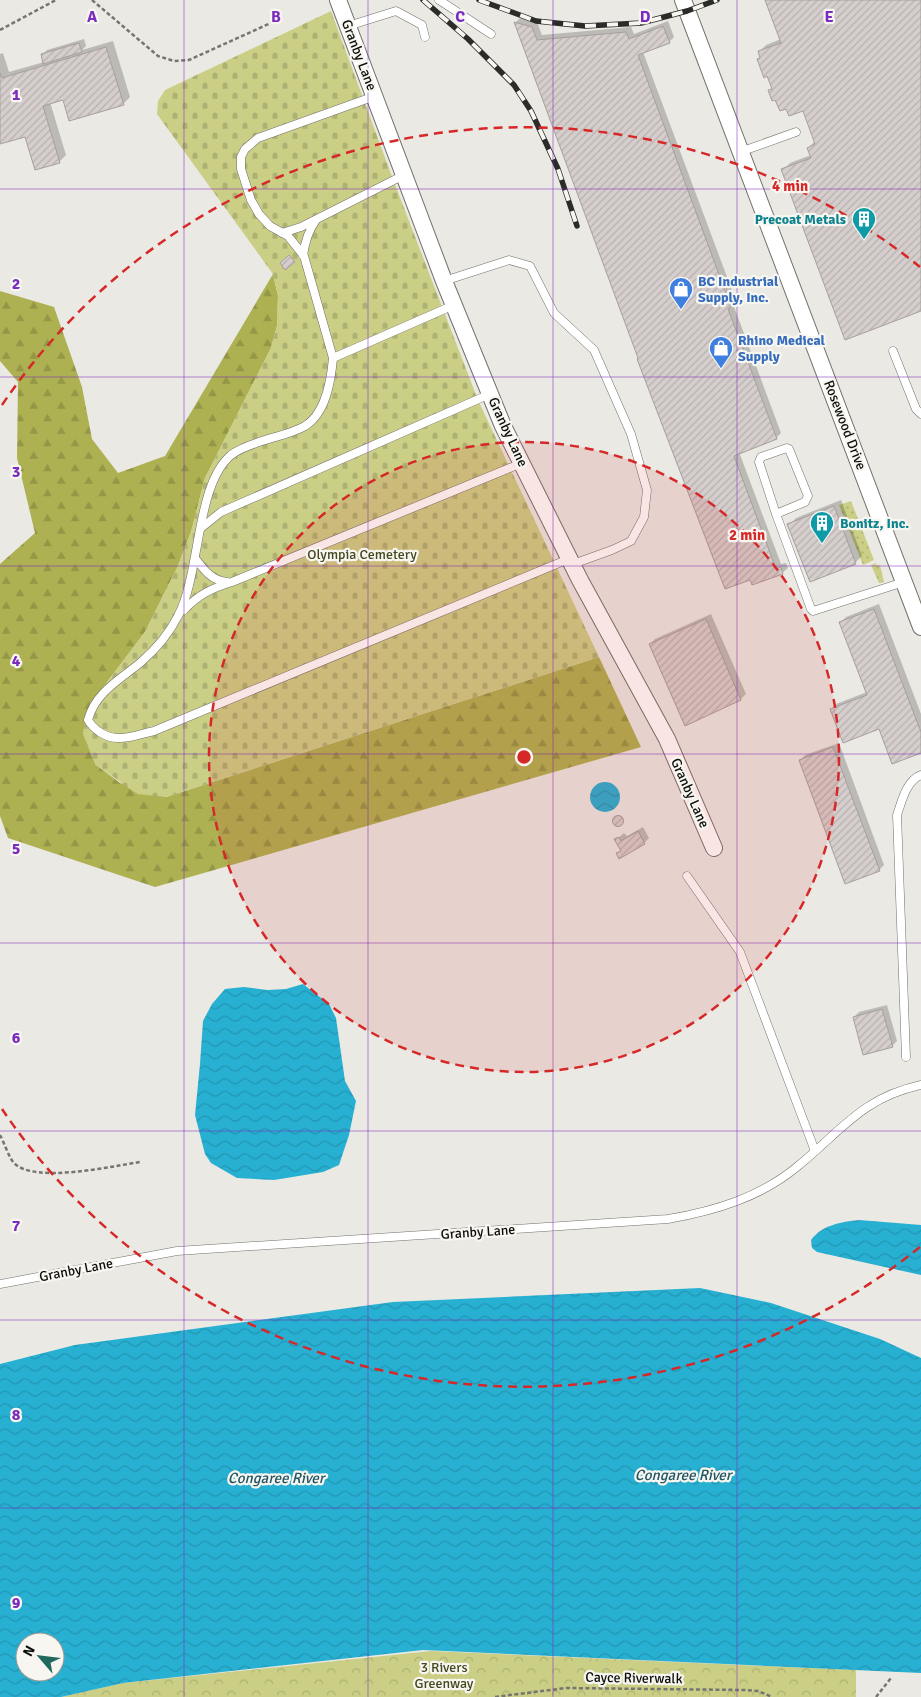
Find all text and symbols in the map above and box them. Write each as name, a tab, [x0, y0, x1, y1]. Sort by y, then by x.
text: A	[87, 7, 98, 27]
text: B	[271, 7, 281, 27]
text: C	[455, 7, 465, 27]
text: D	[640, 7, 651, 27]
text: E	[824, 7, 834, 27]
street label: Granby Lane	[338, 17, 380, 93]
text: 1	[12, 85, 21, 105]
text: 4 min	[772, 177, 808, 195]
building icon: Precoat Metals	[851, 206, 877, 240]
place label: Precoat Metals	[755, 211, 846, 228]
place label: BC Industrial Supply, Inc.	[698, 273, 779, 306]
text: 2	[12, 274, 20, 294]
shop icon: BC Industrial Supply, Inc.	[668, 276, 694, 310]
place label: Rhino Medical Supply	[738, 332, 826, 365]
shop icon: Rhino Medical Supply	[708, 335, 734, 369]
street label: Rosewood Drive	[820, 378, 870, 472]
street label: Granby Lane	[485, 395, 531, 469]
text: 3	[12, 462, 20, 482]
building icon: Bonitz, Inc.	[809, 510, 835, 544]
place label: Bonitz, Inc.	[840, 515, 909, 532]
text: 2 min	[729, 526, 765, 544]
park label: Olympia Cemetery	[307, 546, 417, 563]
text: 4	[12, 651, 21, 671]
centre of rings	[515, 748, 533, 766]
street label: Granby Lane	[667, 755, 713, 831]
text: 5	[12, 839, 20, 859]
text: 6	[12, 1028, 21, 1048]
text: 7	[12, 1216, 21, 1236]
street label: Granby Lane	[440, 1221, 516, 1243]
street label: Granby Lane	[38, 1255, 114, 1285]
text: 8	[12, 1405, 21, 1425]
water label: Congaree River	[635, 1466, 734, 1484]
water label: Congaree River	[228, 1469, 327, 1487]
text: 9	[12, 1593, 21, 1613]
north arrow	[15, 1632, 65, 1682]
text: N	[19, 1643, 39, 1659]
park label: 3 Rivers Greenway	[415, 1659, 474, 1692]
street label: Cayce Riverwalk	[585, 1669, 683, 1687]

